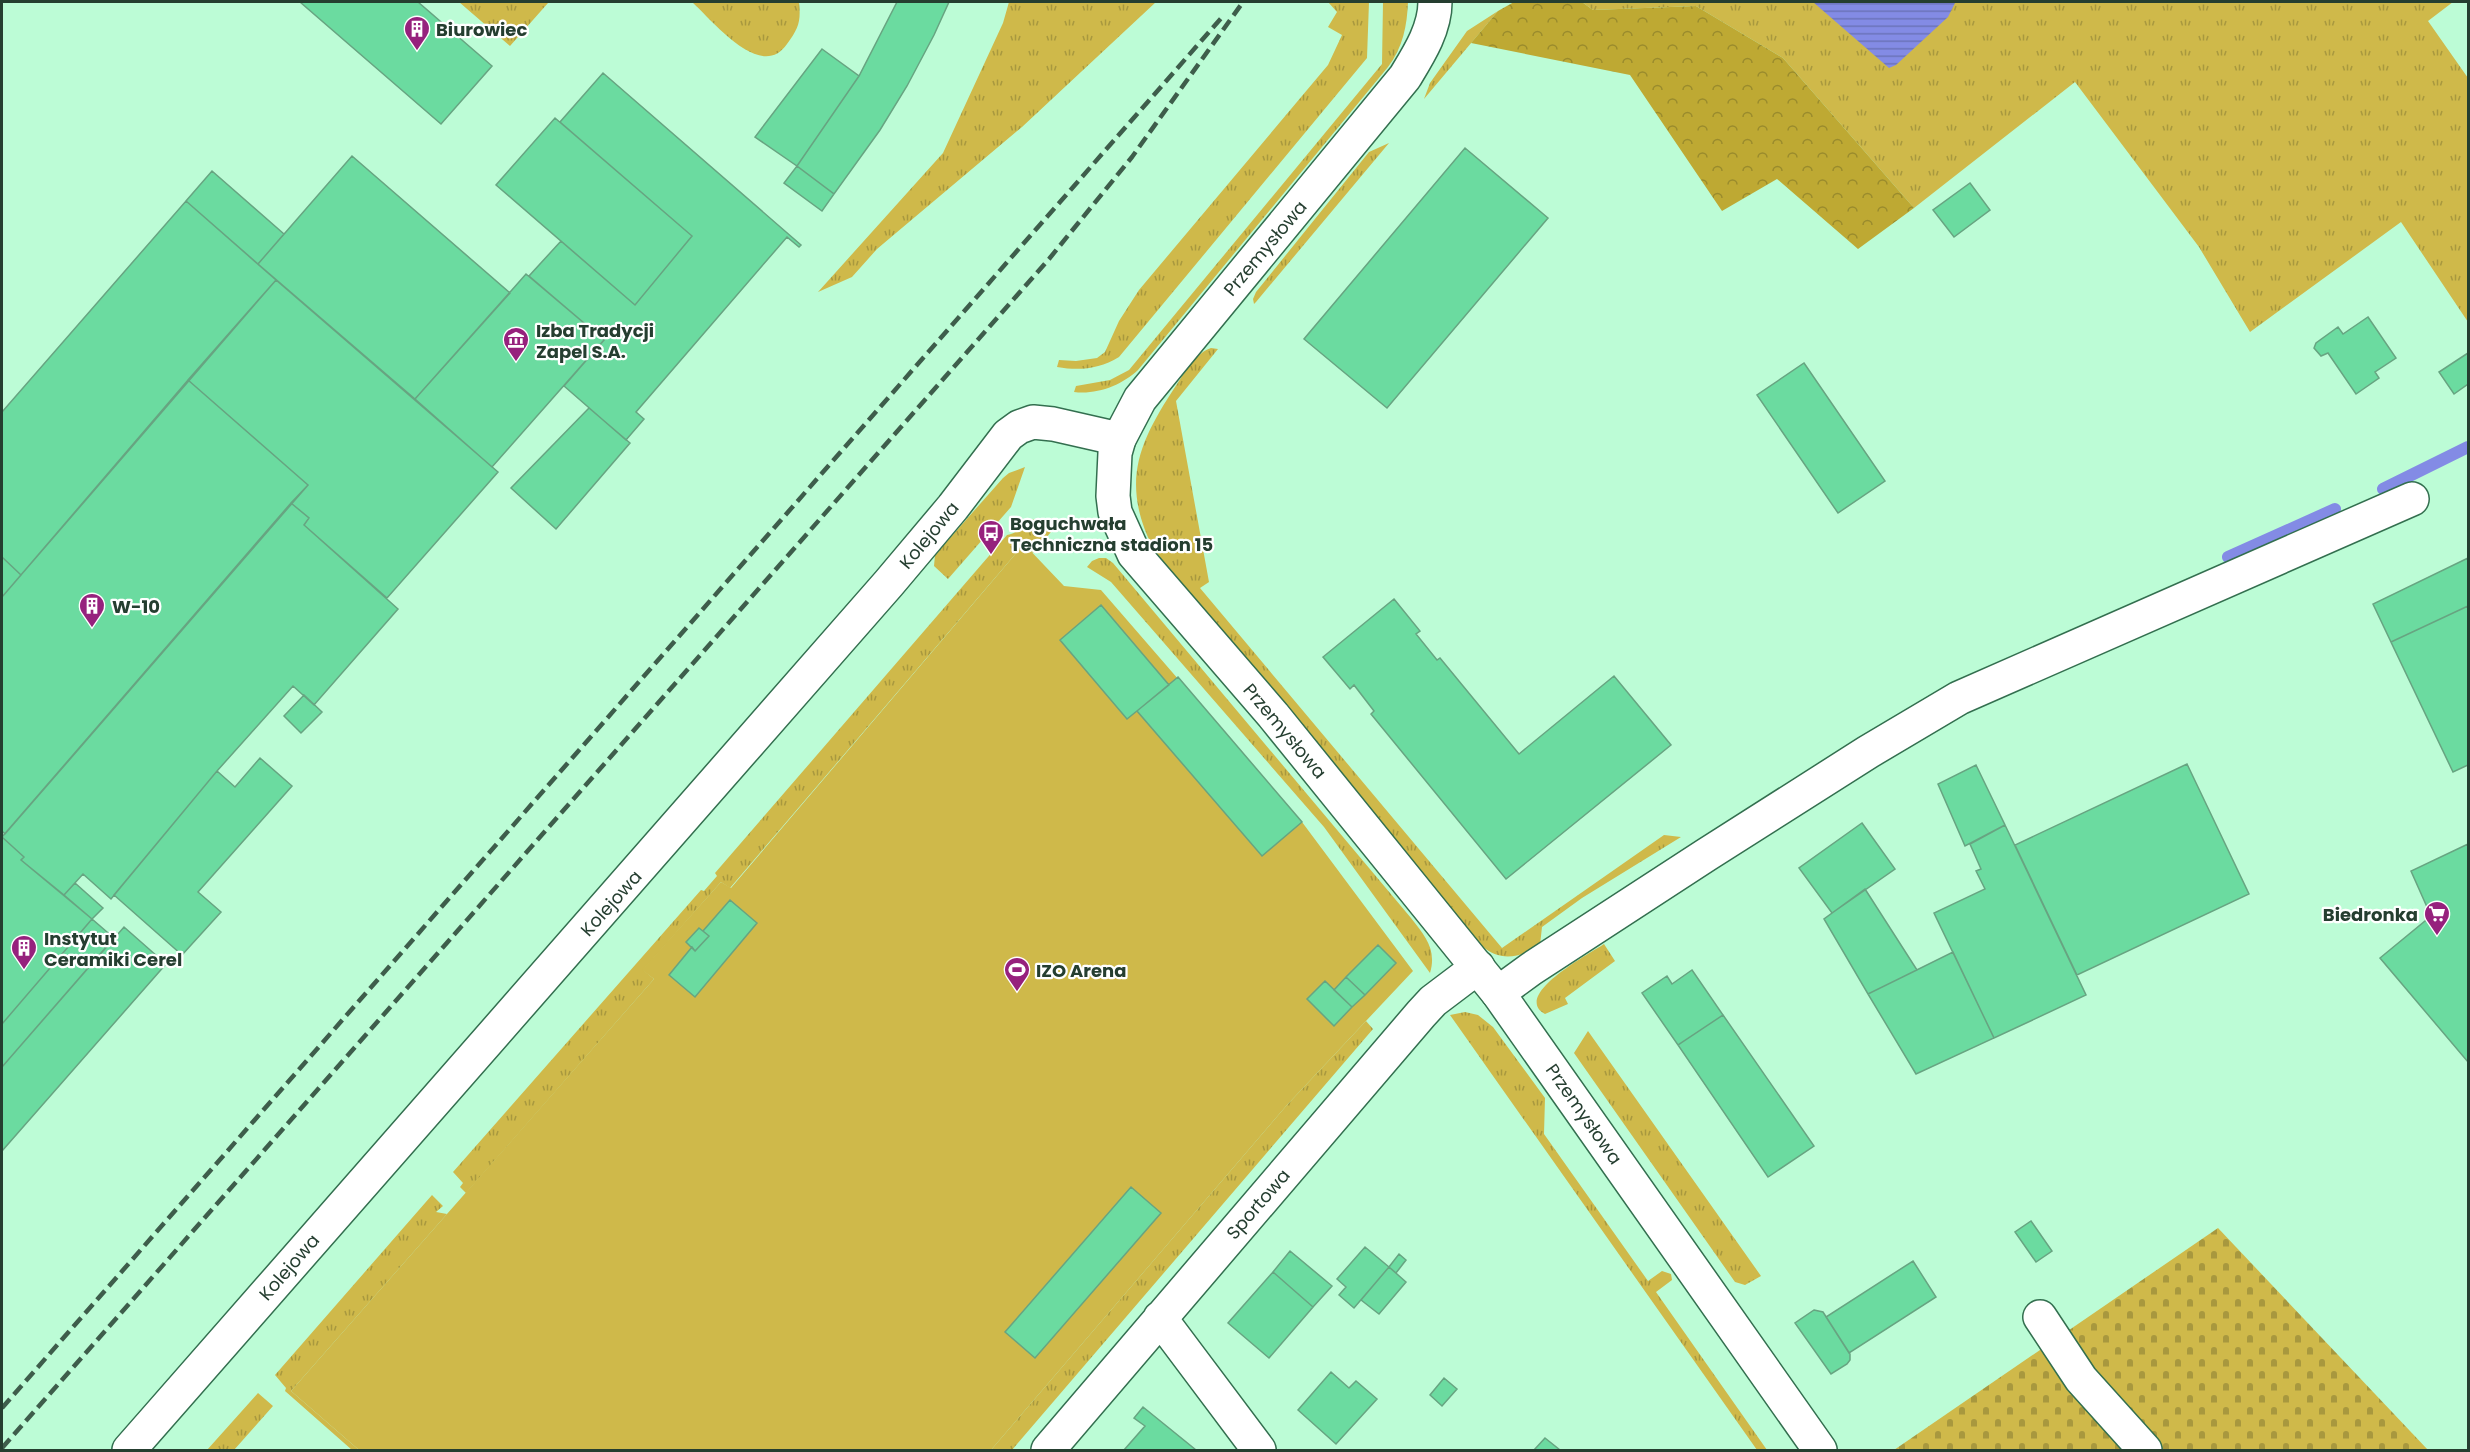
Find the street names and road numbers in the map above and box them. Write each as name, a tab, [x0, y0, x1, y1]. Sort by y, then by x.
street label: Przemysłowa	[1218, 195, 1312, 301]
street label: Kolejowa	[893, 496, 965, 574]
street label: Przemysłowa	[1238, 678, 1332, 784]
street label: Kolejowa	[575, 865, 647, 941]
street label: Przemysłowa	[1540, 1059, 1628, 1169]
street label: Sportowa	[1220, 1163, 1296, 1245]
street label: Kolejowa	[253, 1228, 325, 1306]

